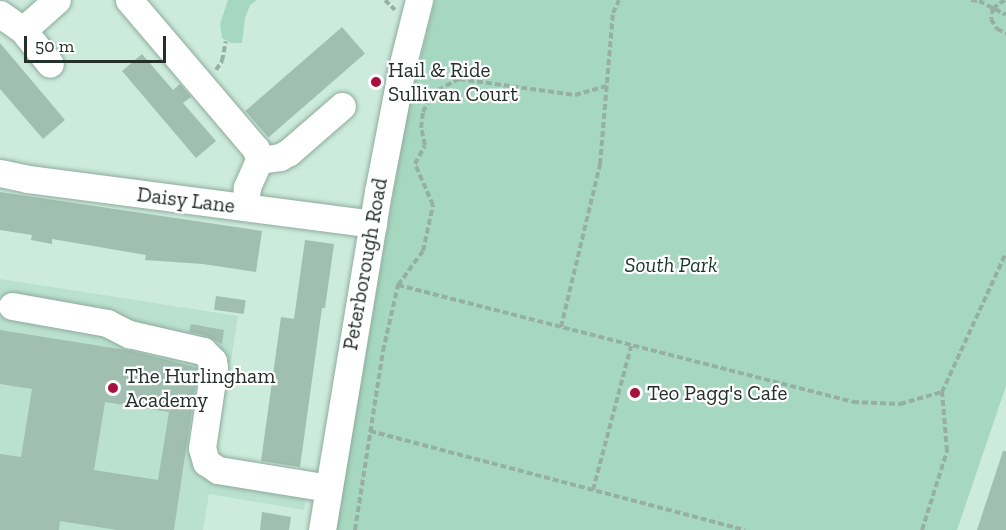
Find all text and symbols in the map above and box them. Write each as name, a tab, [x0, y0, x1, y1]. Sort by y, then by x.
scale bar	[27, 24, 170, 62]
text: 50 m	[35, 35, 74, 57]
place label: Hail & Ride Sullivan Court	[388, 57, 518, 107]
marker: Hail & Ride Sullivan Court	[369, 75, 383, 89]
street label: Peterborough Road	[337, 176, 393, 352]
street label: Daisy Lane	[135, 181, 237, 219]
park label: South Park	[624, 252, 718, 278]
place label: The Hurlingham Academy	[125, 363, 275, 413]
place label: Teo Pagg's Cafe	[647, 380, 787, 406]
marker: The Hurlingham Academy	[106, 381, 120, 395]
marker: Teo Pagg's Cafe	[628, 386, 642, 400]

